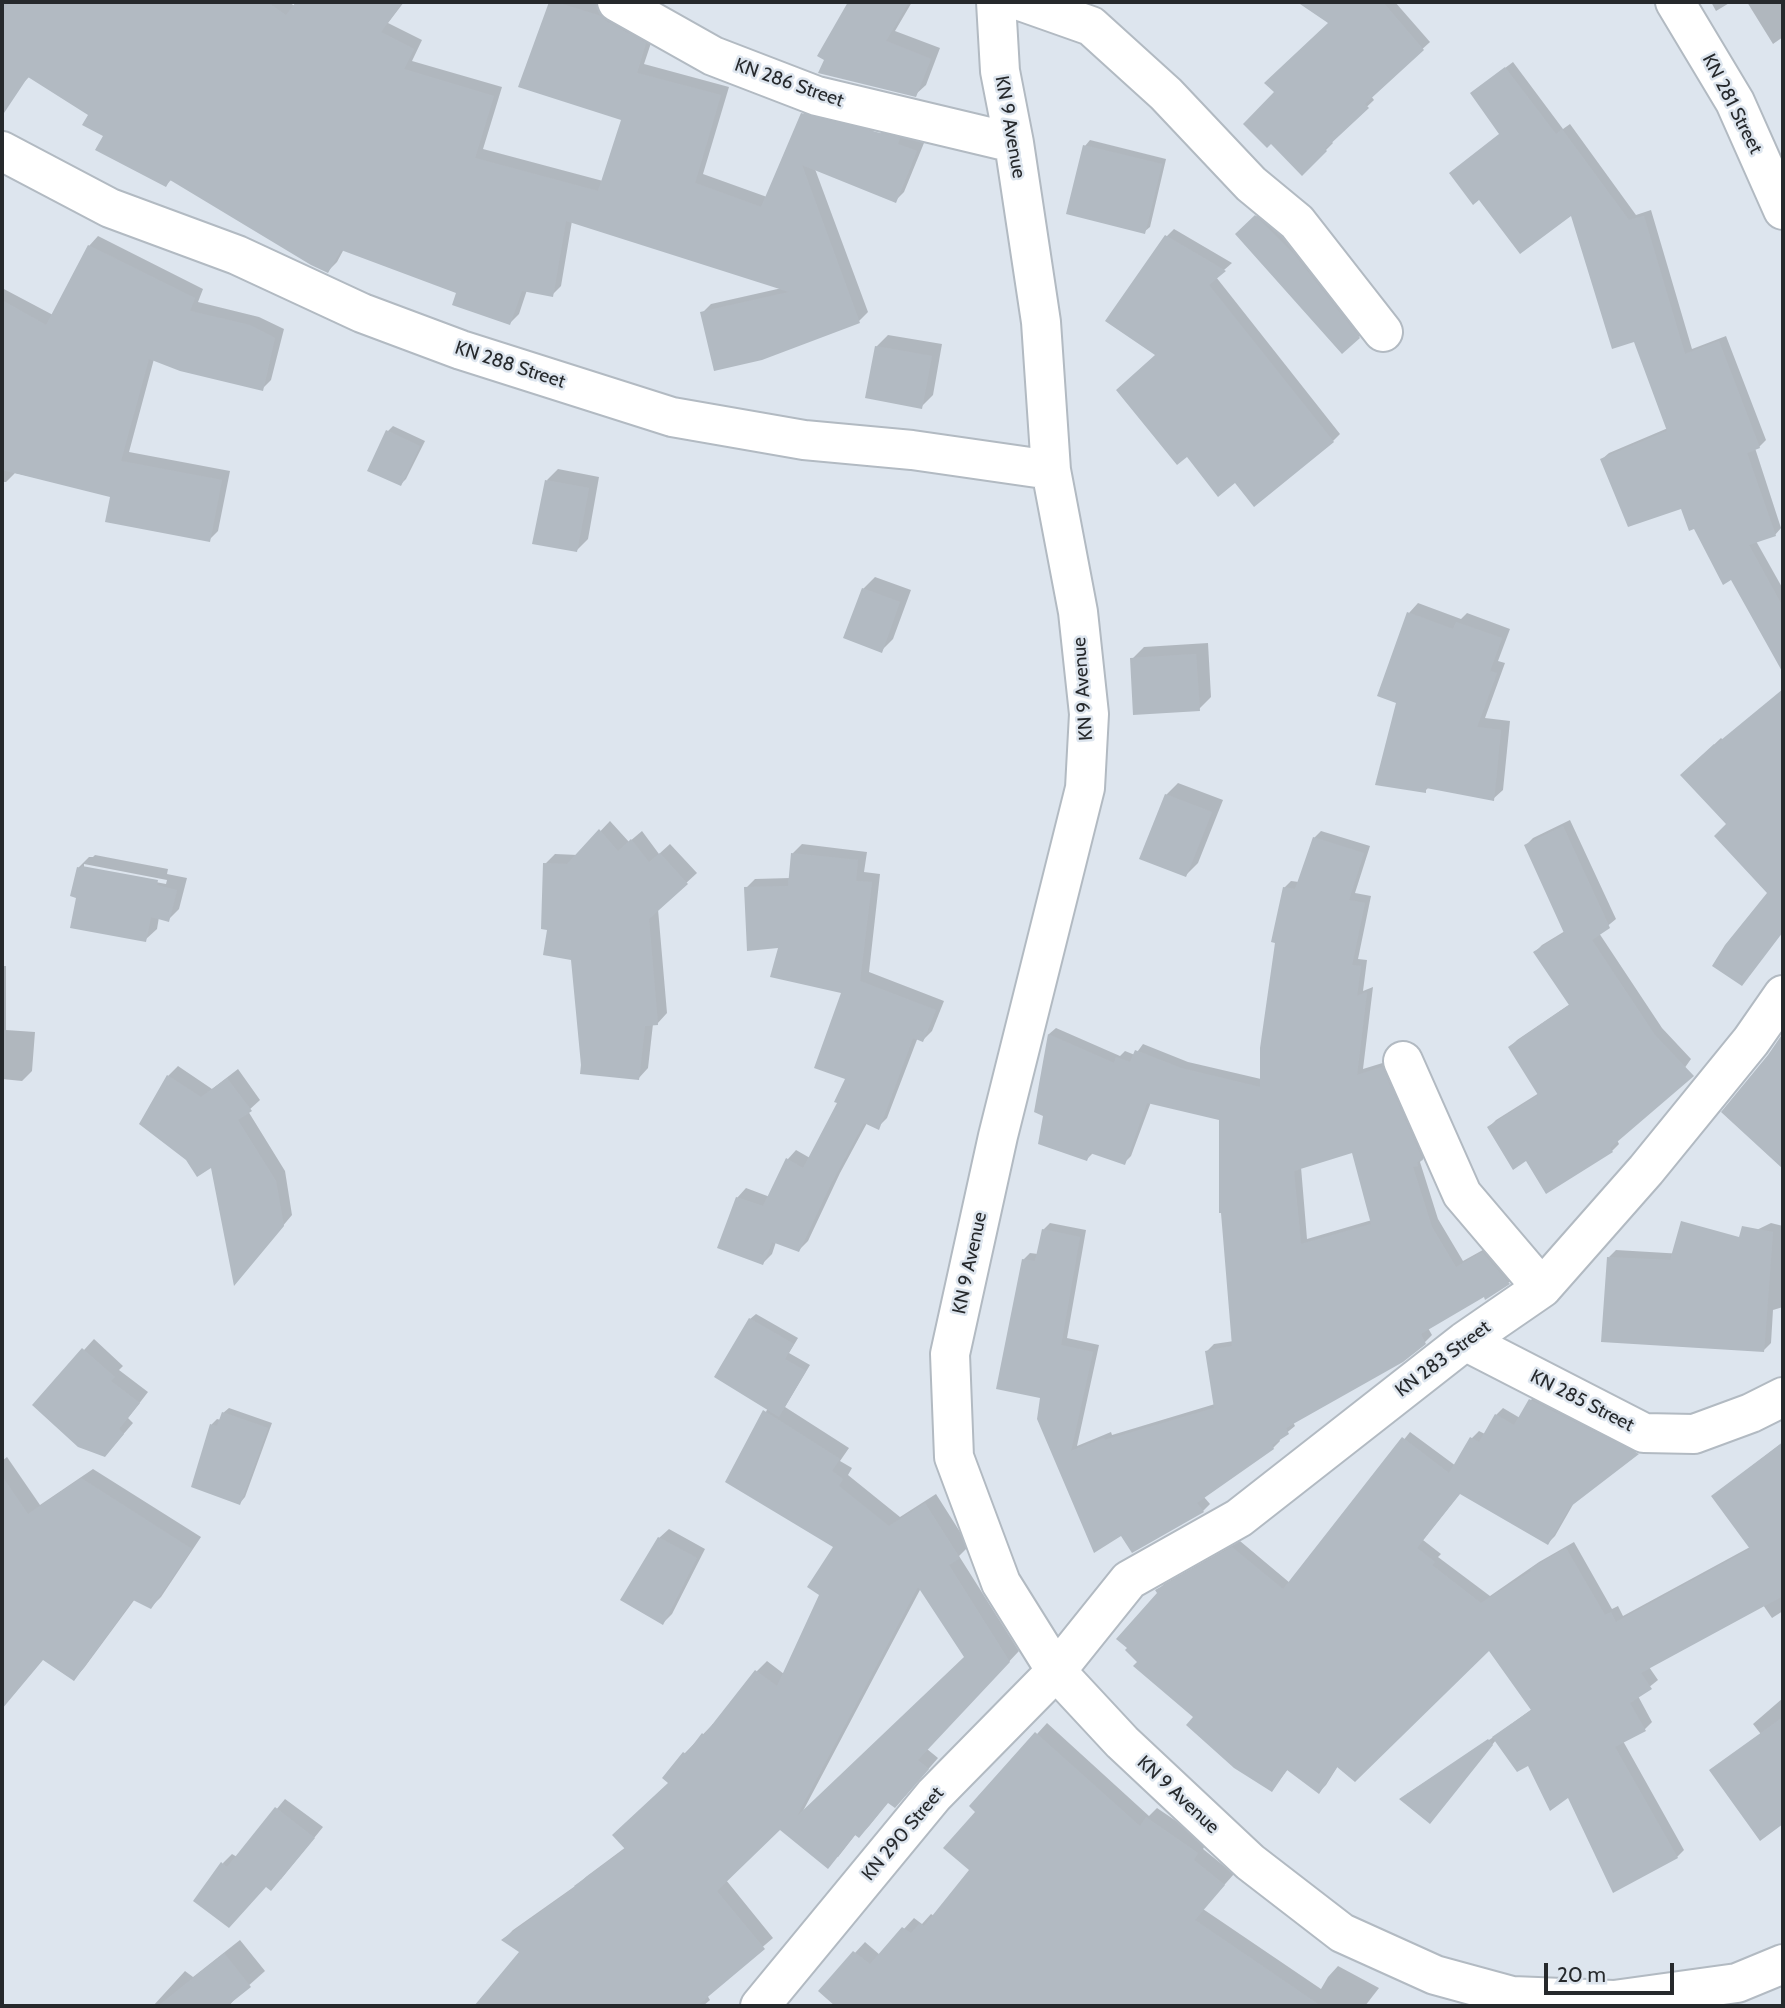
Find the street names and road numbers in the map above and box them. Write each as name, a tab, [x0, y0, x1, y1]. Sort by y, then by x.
street label: KN 281 Street	[1697, 50, 1767, 158]
street label: KN 286 Street	[732, 54, 846, 112]
street label: KN 9 Avenue	[990, 74, 1030, 180]
street label: KN 288 Street	[452, 336, 568, 394]
street label: KN 9 Avenue	[1068, 636, 1098, 742]
street label: KN 9 Avenue	[948, 1210, 992, 1316]
street label: KN 283 Street	[1391, 1316, 1495, 1402]
street label: KN 285 Street	[1526, 1365, 1638, 1437]
street label: KN 9 Avenue	[1132, 1751, 1224, 1839]
street label: KN 290 Street	[857, 1782, 949, 1886]

